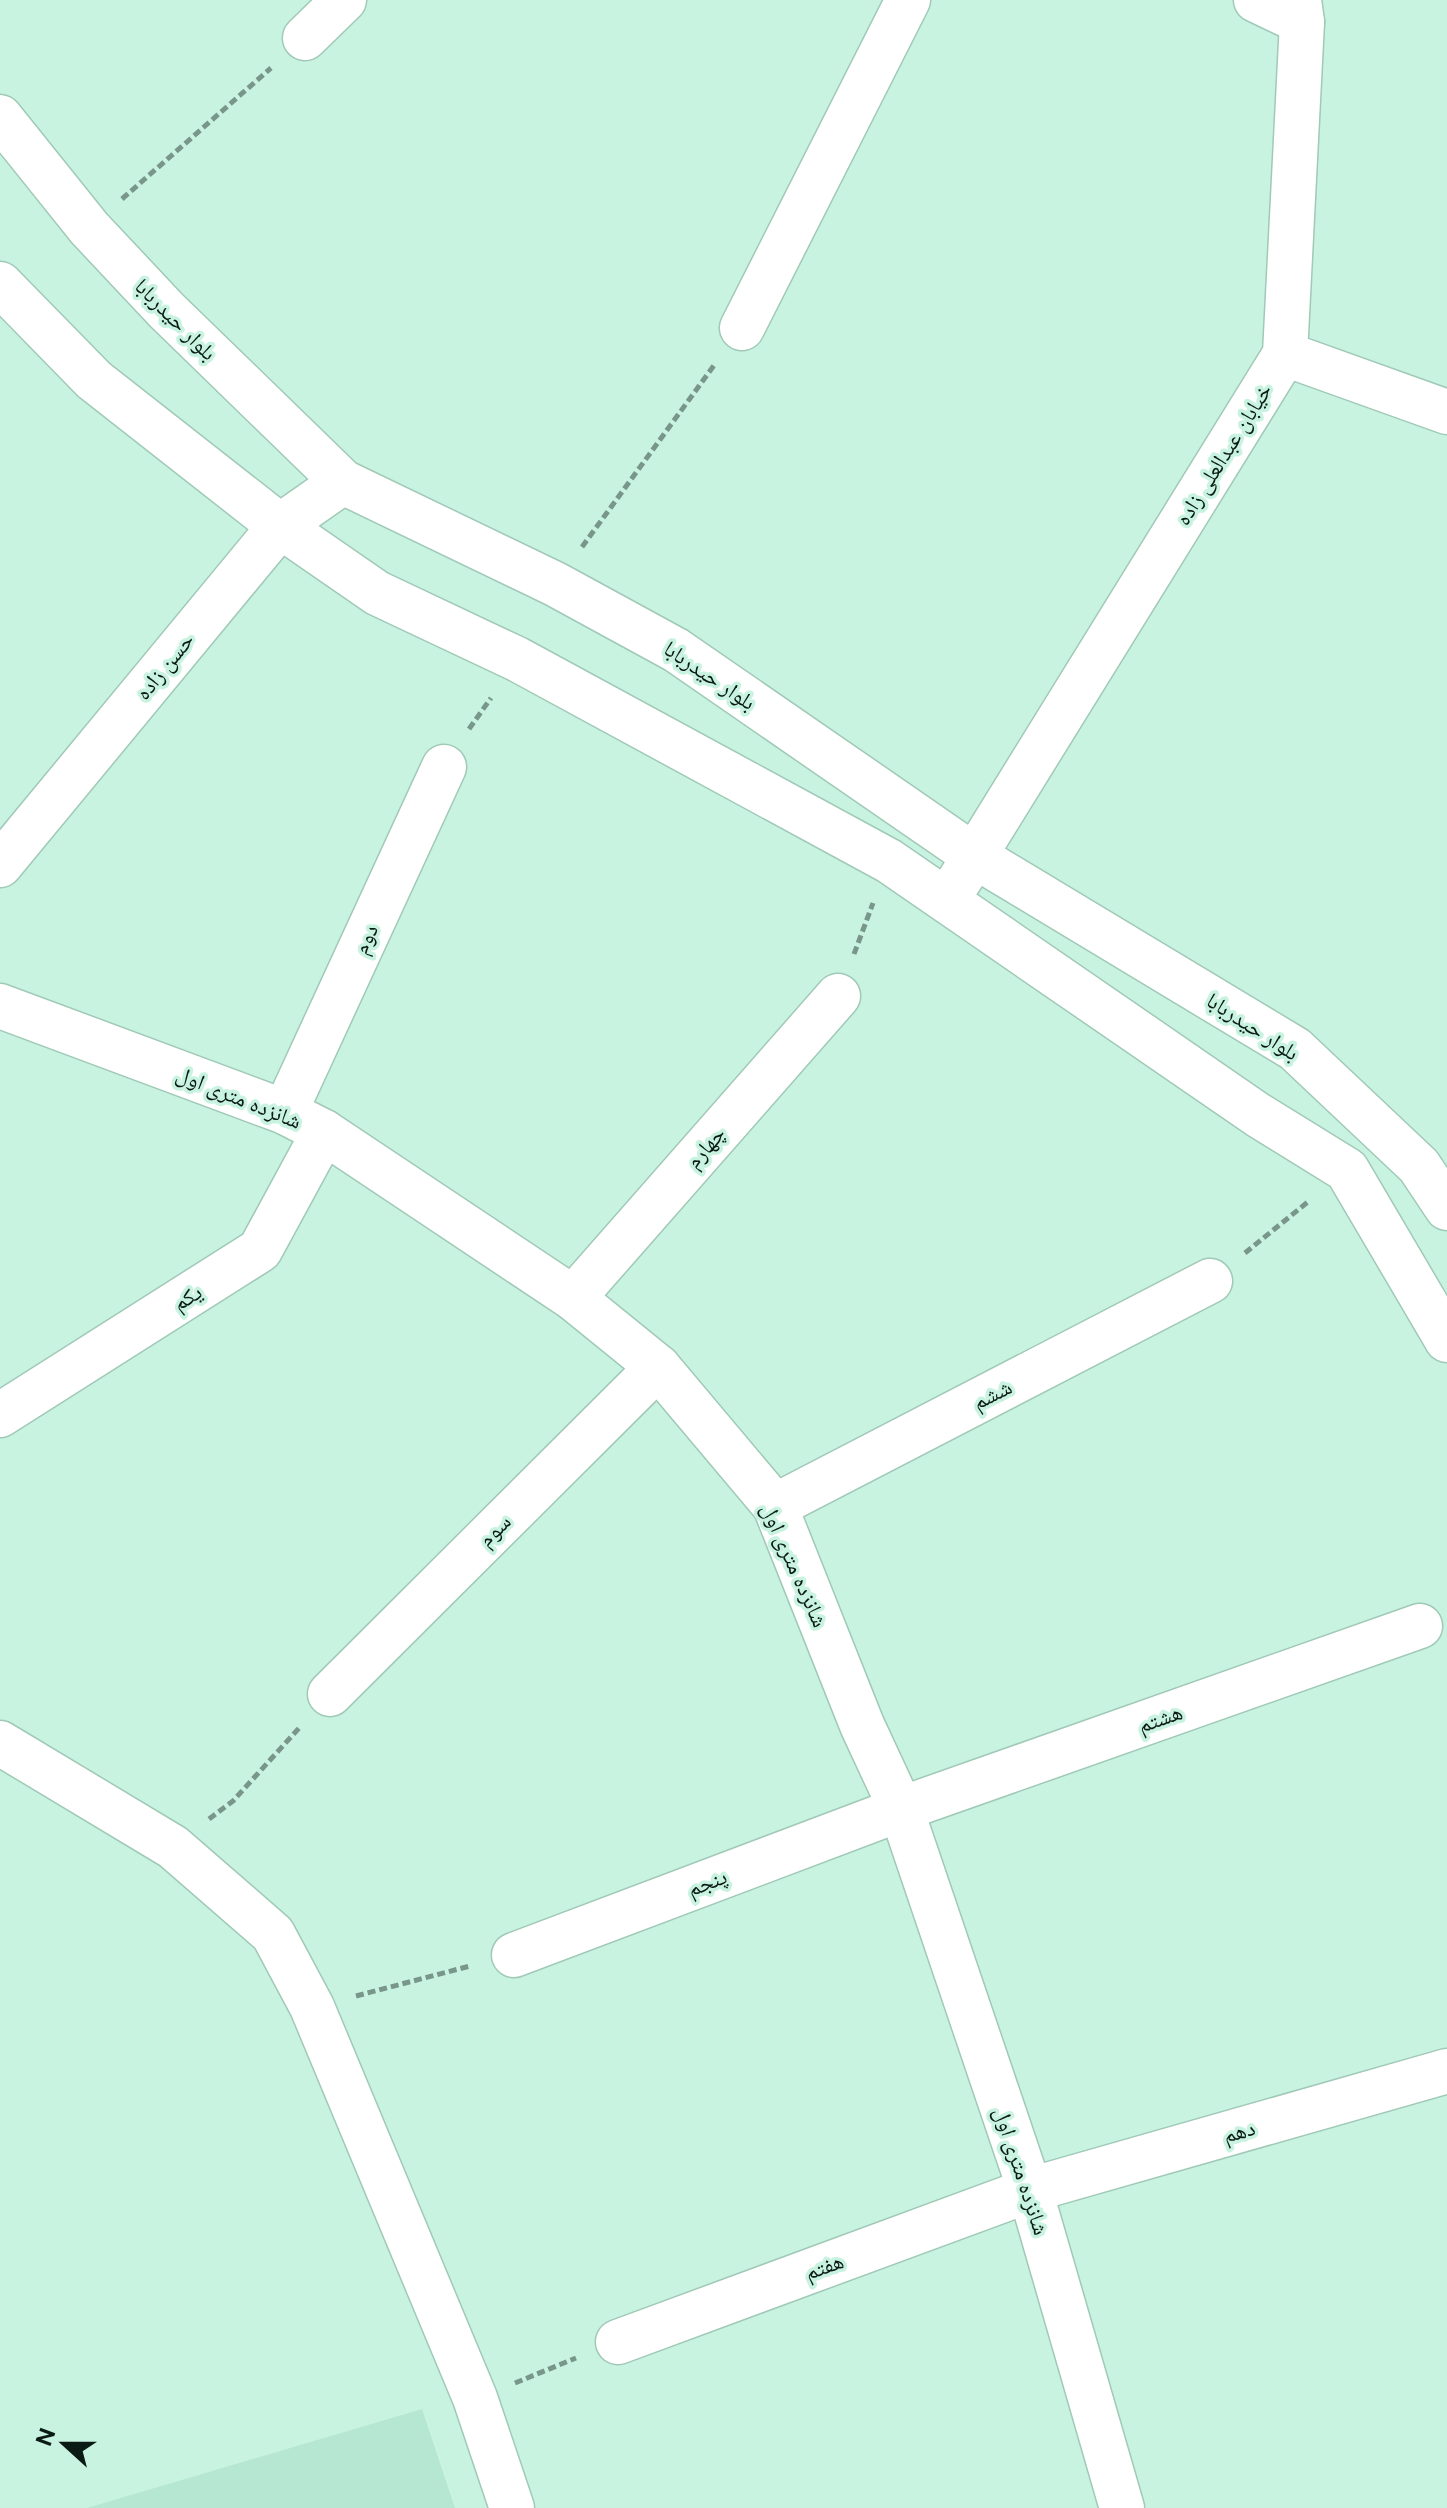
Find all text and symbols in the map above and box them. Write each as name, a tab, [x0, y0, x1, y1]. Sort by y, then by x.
street label: بلوار حیدربابا	[130, 273, 222, 365]
street label: خیابان عبدالعلی زاده	[1169, 378, 1278, 530]
street label: حسن زاده	[129, 627, 200, 705]
street label: بلوار حیدربابا	[659, 635, 761, 715]
street label: دوم	[347, 920, 385, 959]
street label: بلوار حیدربابا	[1202, 987, 1304, 1065]
street label: شانزده متری اول	[172, 1060, 305, 1135]
street label: چهارم	[680, 1121, 732, 1175]
street label: یکم	[168, 1278, 207, 1317]
street label: ششم	[968, 1373, 1017, 1417]
street label: شانزده متری اول	[755, 1499, 834, 1631]
street label: سوم	[472, 1508, 517, 1553]
street label: هشتم	[1134, 1698, 1186, 1740]
street label: پنجم	[684, 1863, 731, 1903]
street label: شانزده متری اول	[988, 2104, 1055, 2238]
street label: دهم	[1220, 2114, 1258, 2150]
street label: هفتم	[801, 2247, 848, 2287]
north arrow	[24, 2404, 104, 2484]
text: N	[30, 2424, 61, 2450]

